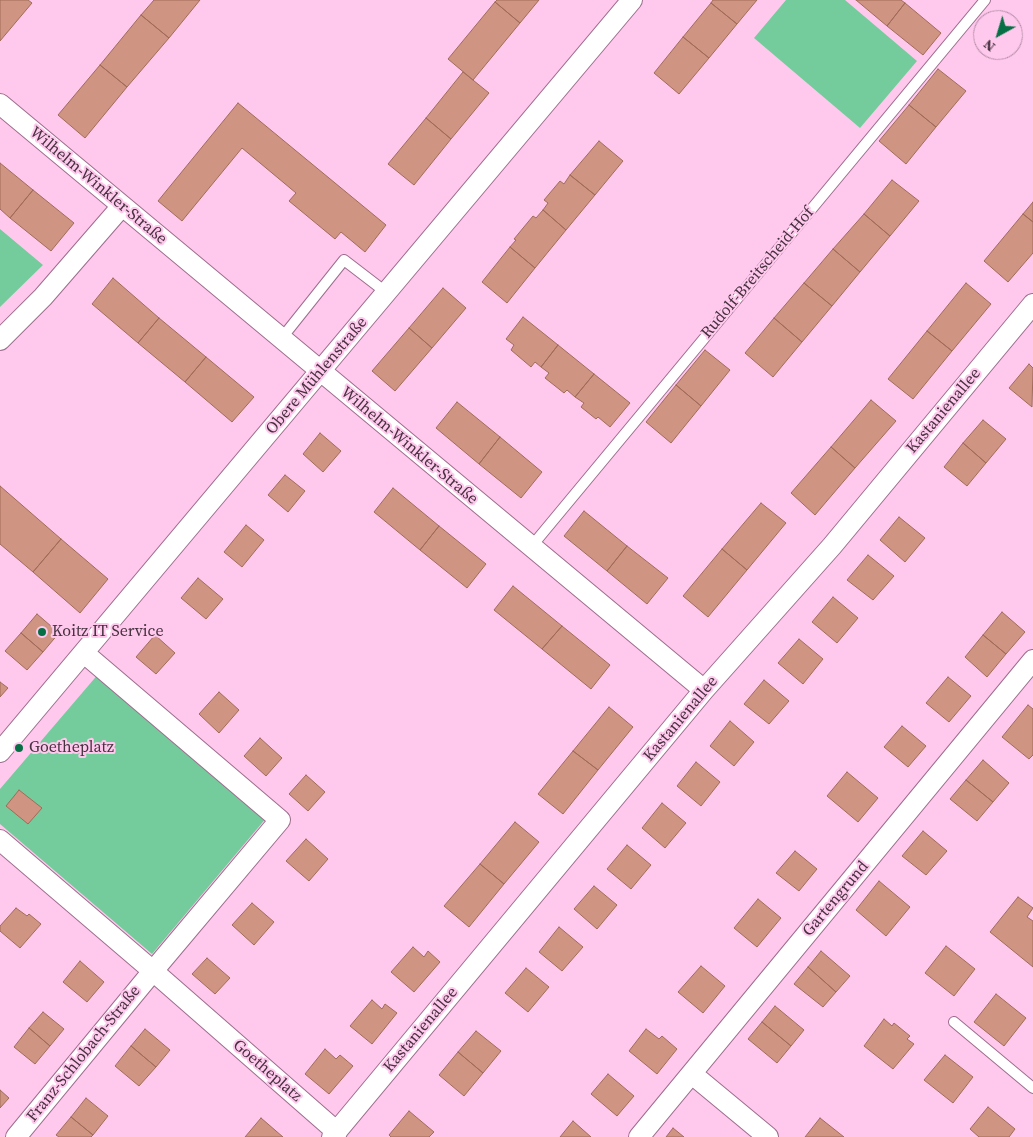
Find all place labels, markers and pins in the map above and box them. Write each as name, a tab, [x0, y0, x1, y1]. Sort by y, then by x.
place label: Koitz IT Service	[52, 622, 164, 642]
marker: Koitz IT Service	[36, 626, 48, 638]
place label: Goetheplatz	[29, 738, 114, 758]
marker: Goetheplatz	[13, 742, 25, 754]

